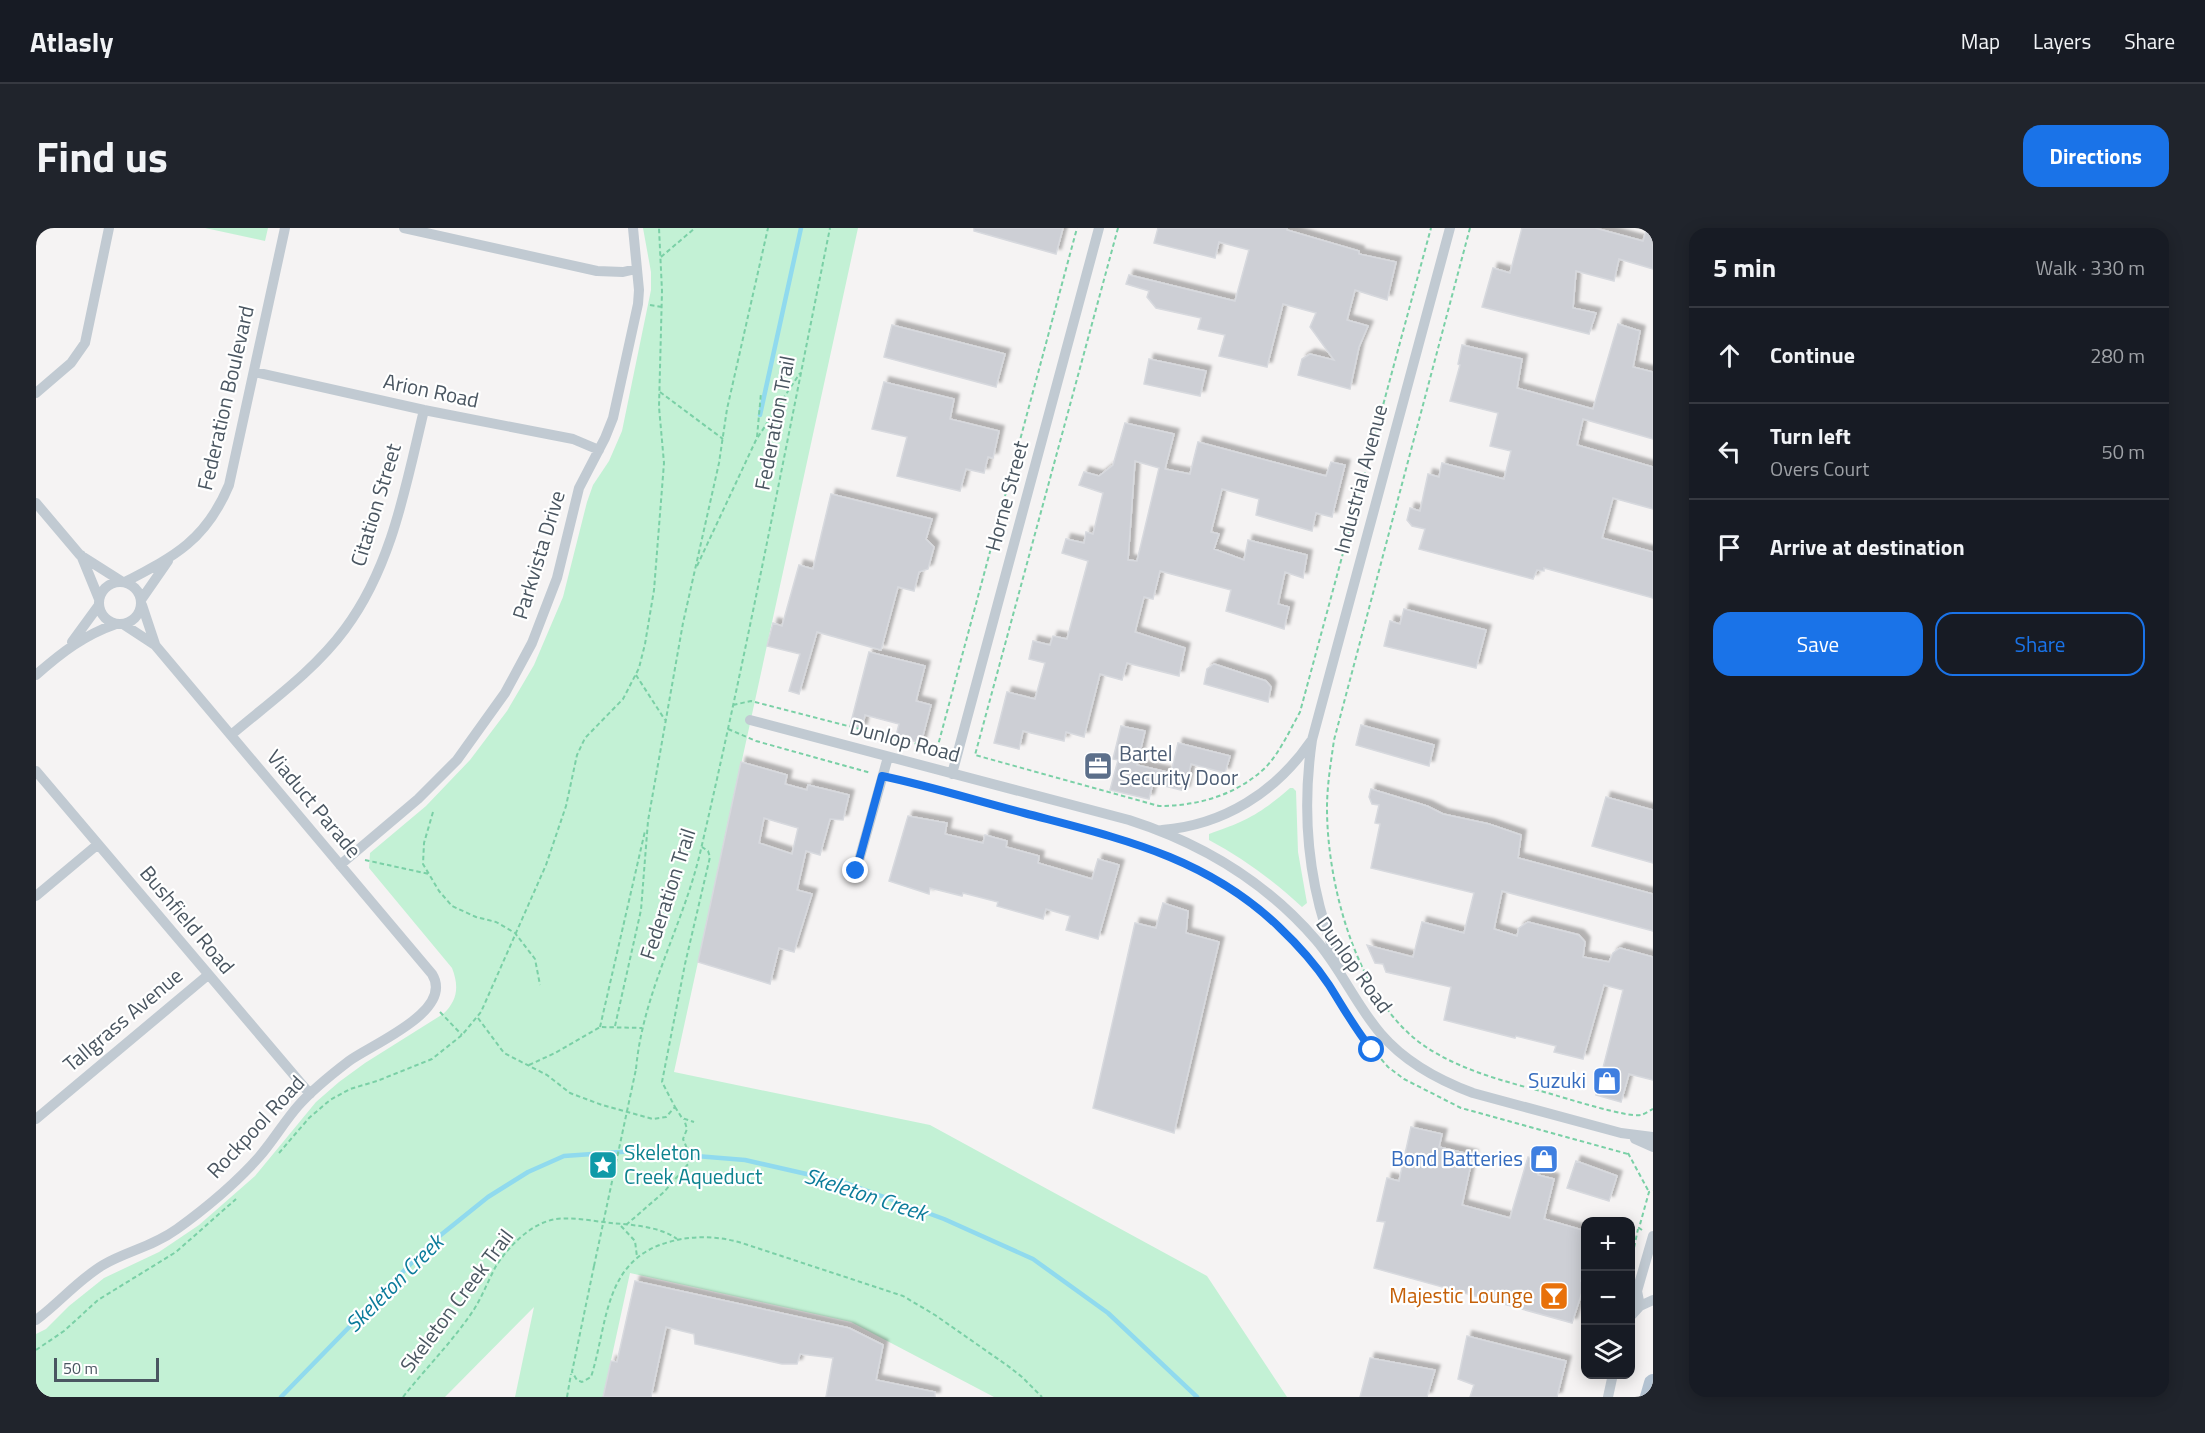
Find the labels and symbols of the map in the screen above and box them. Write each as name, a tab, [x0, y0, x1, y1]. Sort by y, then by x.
street label: Federation Boulevard	[188, 302, 262, 493]
street label: Federation Trail	[745, 353, 803, 493]
street label: Arion Road	[381, 364, 482, 416]
street label: Industrial Avenue	[1325, 401, 1395, 557]
street label: Horne Street	[976, 436, 1036, 554]
street label: Citation Street	[341, 439, 409, 570]
street label: Parkvista Drive	[503, 486, 573, 623]
street label: Dunlop Road	[847, 710, 964, 770]
place label: Bartel Security Door	[1119, 737, 1238, 793]
street label: Viaduct Parade	[260, 742, 370, 865]
office icon: Bartel Security Door	[1082, 750, 1114, 782]
street label: Federation Trail	[631, 824, 703, 963]
route end	[842, 857, 868, 883]
street label: Bushfield Road	[133, 858, 243, 981]
street label: Dunlop Road	[1309, 909, 1401, 1020]
street label: Tallgrass Avenue	[55, 959, 189, 1079]
route start	[1358, 1036, 1384, 1062]
place label: Suzuki	[1528, 1064, 1586, 1096]
shop icon: Suzuki	[1591, 1065, 1623, 1097]
street label: Rockpool Road	[199, 1067, 312, 1185]
place label: Skeleton Creek Aqueduct	[624, 1136, 763, 1192]
place label: Bond Batteries	[1391, 1142, 1523, 1174]
shop icon: Bond Batteries	[1528, 1143, 1560, 1175]
place icon: Skeleton Creek Aqueduct	[587, 1149, 619, 1181]
water label: Skeleton Creek	[800, 1158, 934, 1230]
street label: Skeleton Creek Trail	[392, 1222, 521, 1379]
water label: Skeleton Creek	[337, 1225, 452, 1340]
place label: Majestic Lounge	[1389, 1279, 1533, 1311]
bar icon: Majestic Lounge	[1538, 1280, 1570, 1312]
scale bar	[54, 1355, 159, 1382]

